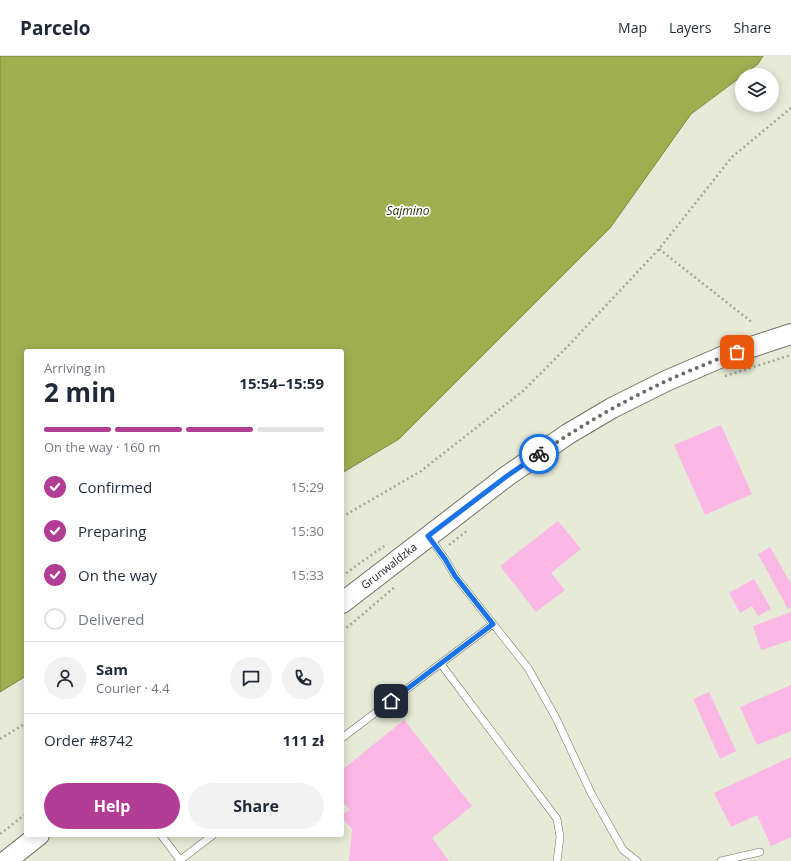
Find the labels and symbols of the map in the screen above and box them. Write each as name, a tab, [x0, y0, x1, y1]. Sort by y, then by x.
water label: Sajmino	[386, 202, 430, 219]
pin	[720, 335, 754, 369]
courier	[519, 434, 559, 474]
street label: Grunwaldzka	[358, 539, 420, 592]
pin	[374, 684, 408, 718]

